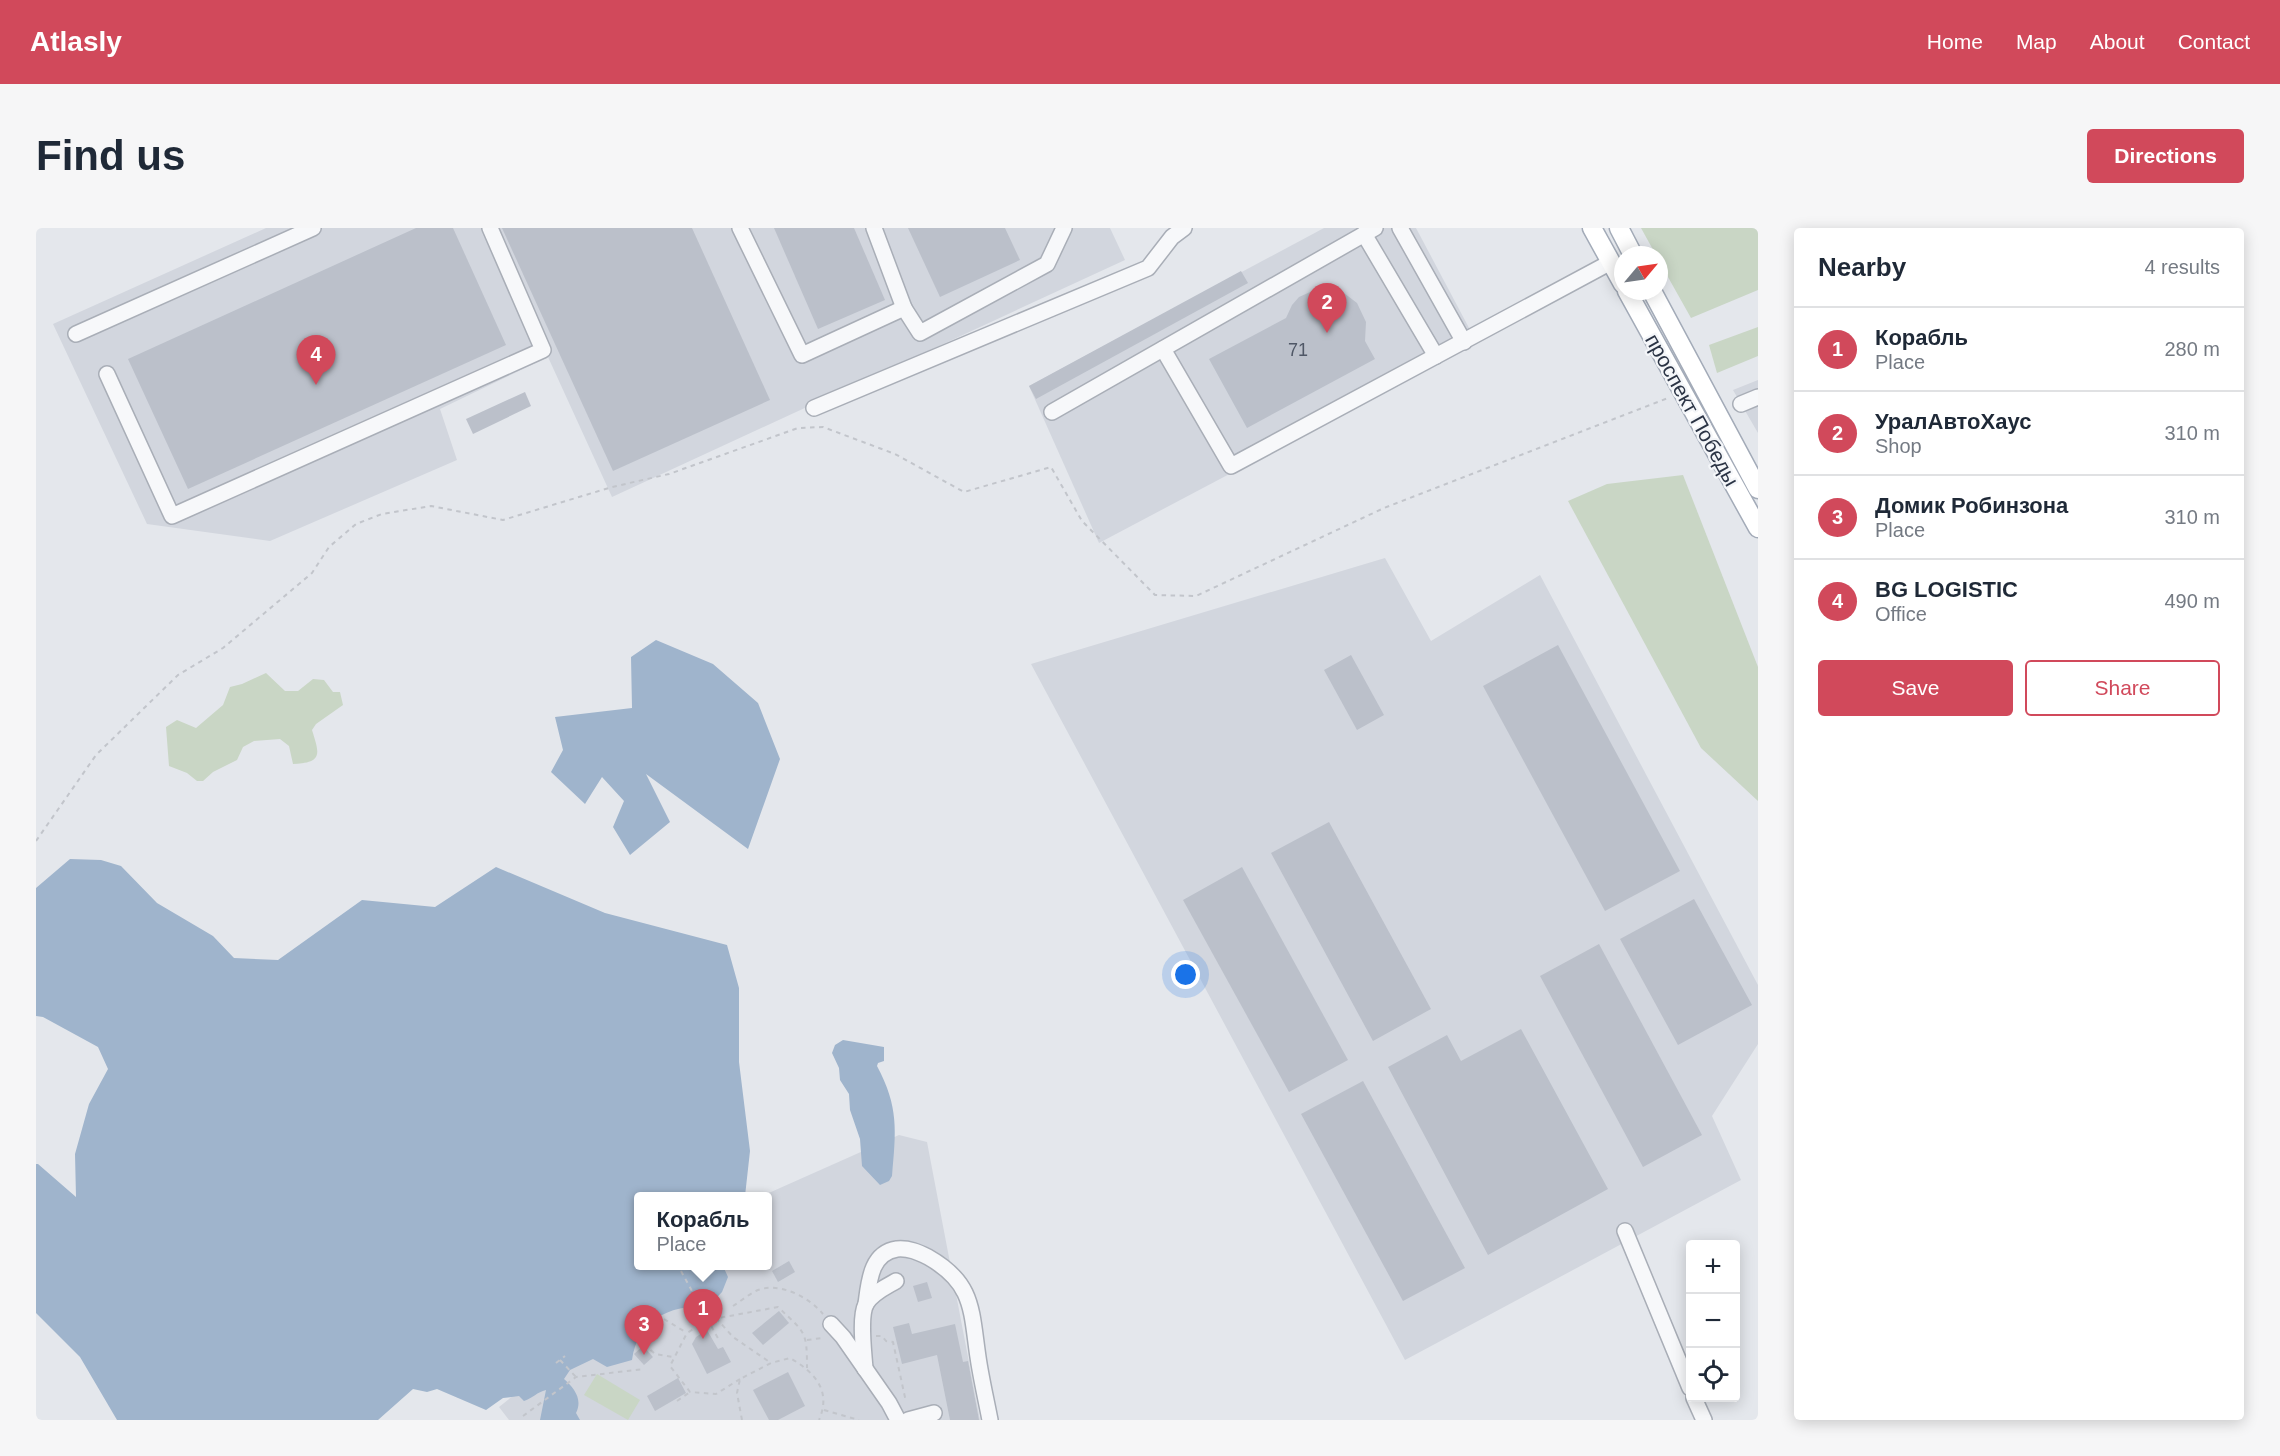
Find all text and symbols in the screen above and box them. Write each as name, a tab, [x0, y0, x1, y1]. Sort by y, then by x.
text: Atlasly	[30, 26, 122, 57]
text: Home	[1927, 30, 1983, 53]
text: Map	[2016, 30, 2057, 53]
text: About	[2090, 30, 2145, 53]
text: Contact	[2178, 30, 2250, 53]
button: Directions	[2087, 129, 2244, 183]
text: Find us	[36, 132, 185, 179]
north arrow	[1614, 246, 1668, 300]
text: Nearby	[1818, 252, 1906, 282]
text: 4 results	[2144, 256, 2220, 278]
pin: 2	[1308, 284, 1346, 333]
text: Корабль	[1875, 325, 1968, 350]
street label: проспект Победы	[1641, 330, 1744, 490]
pin: 4	[296, 336, 336, 385]
text: 1	[1832, 338, 1843, 360]
text: 280 m	[2164, 338, 2220, 360]
house number: 71	[1288, 340, 1308, 360]
text: Place	[1875, 351, 1925, 373]
text: УралАвтоХаус	[1875, 409, 2031, 434]
text: 2	[1832, 422, 1843, 444]
text: 310 m	[2164, 422, 2220, 444]
text: Shop	[1875, 435, 1922, 457]
text: Домик Робинзона	[1875, 493, 2068, 518]
text: 3	[1832, 506, 1843, 528]
text: 310 m	[2164, 506, 2220, 528]
text: Place	[1875, 519, 1925, 541]
text: BG LOGISTIC	[1875, 577, 2018, 602]
text: 4	[1832, 590, 1843, 612]
text: 490 m	[2164, 590, 2220, 612]
text: Office	[1875, 603, 1927, 625]
button: Save	[1818, 660, 2013, 716]
button: Share	[2025, 660, 2220, 716]
your location	[1171, 960, 1200, 989]
popup	[634, 1192, 772, 1270]
text: Корабль	[656, 1207, 750, 1232]
text: Place	[656, 1233, 706, 1255]
map controls	[1686, 1240, 1740, 1402]
button: +	[1686, 1240, 1740, 1294]
pin: 1	[684, 1290, 722, 1339]
button: −	[1686, 1294, 1740, 1348]
pin: 3	[624, 1306, 664, 1355]
button: locate	[1686, 1348, 1740, 1402]

